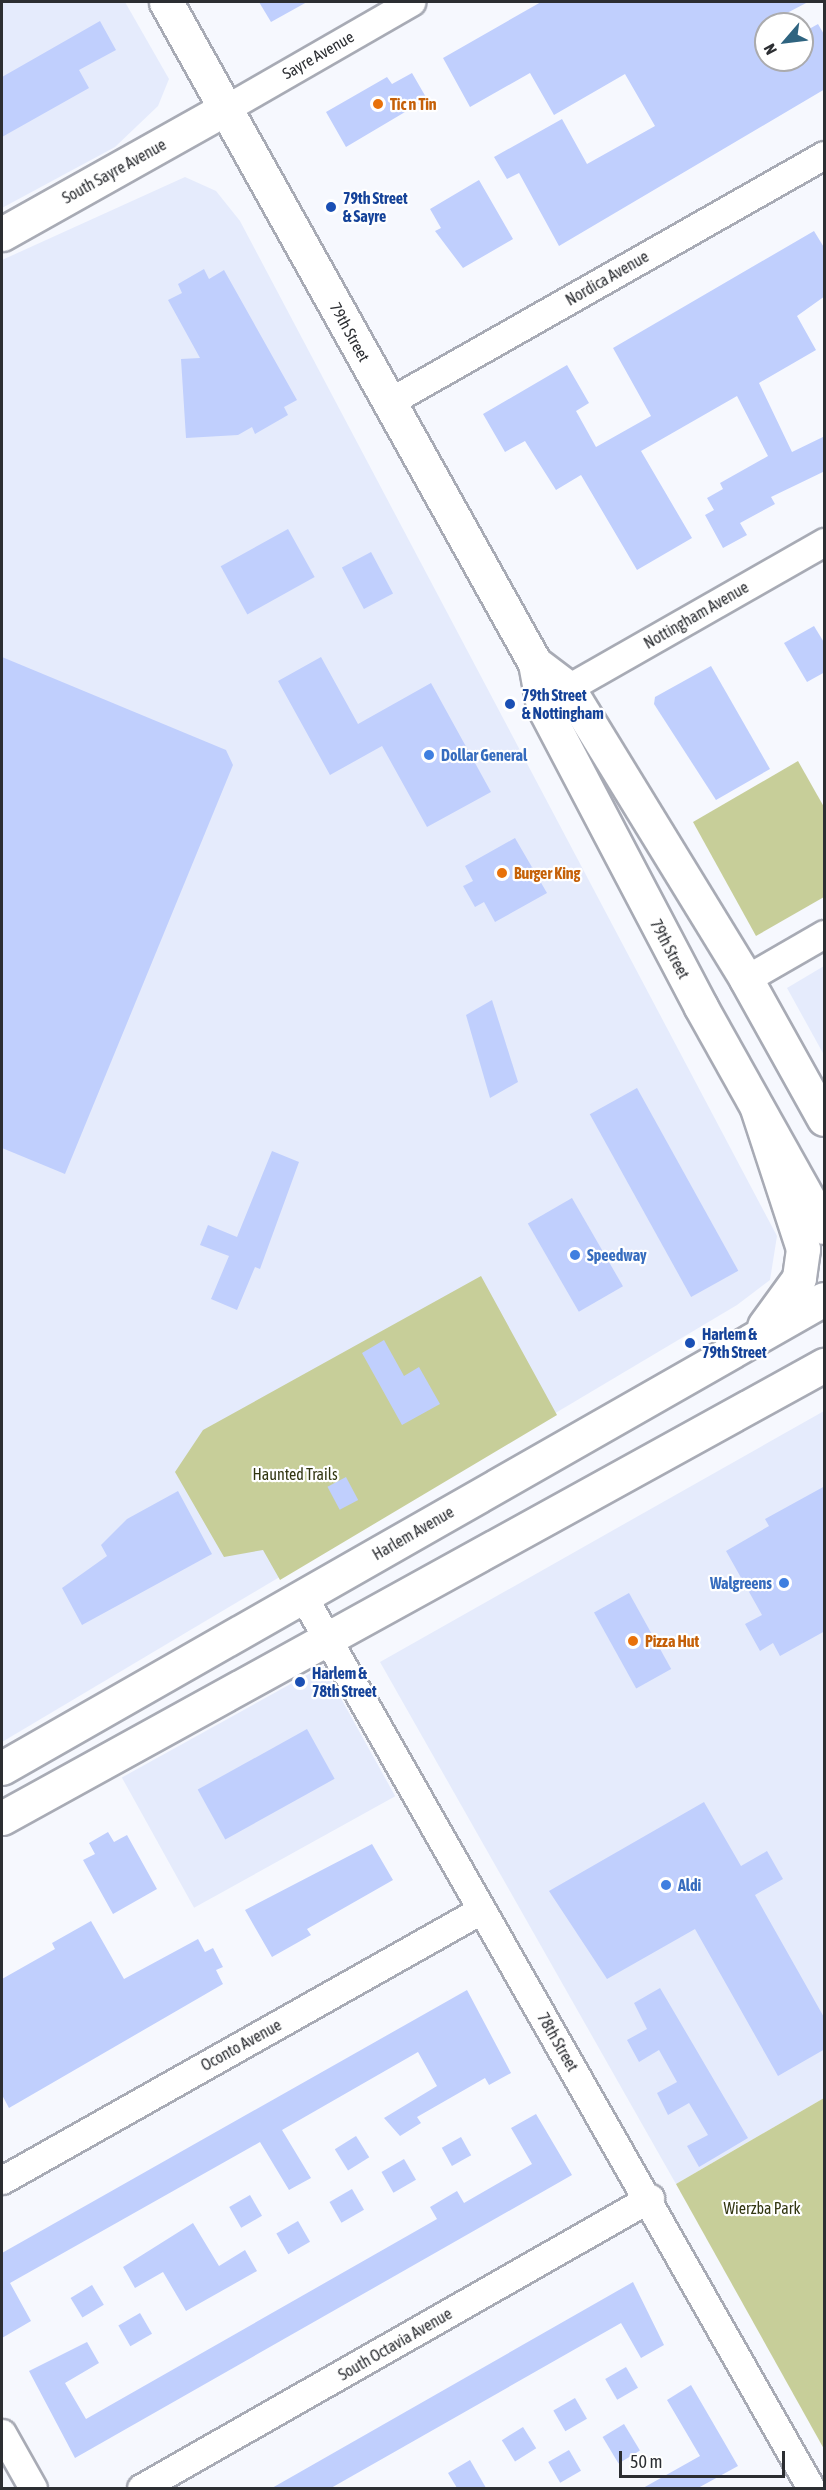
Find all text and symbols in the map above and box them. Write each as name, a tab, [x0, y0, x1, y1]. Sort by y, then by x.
north arrow	[754, 12, 814, 72]
street label: Sayre Avenue	[279, 27, 357, 83]
text: N	[760, 41, 780, 58]
place label: Tic n Tin	[390, 94, 437, 114]
marker: Tic n Tin	[371, 97, 385, 111]
street label: South Sayre Avenue	[59, 135, 169, 207]
place label: 79th Street & Sayre	[343, 188, 408, 226]
marker: 79th Street & Sayre	[324, 200, 338, 214]
street label: Nordica Avenue	[562, 246, 652, 310]
street label: 79th Street	[326, 299, 374, 365]
street label: Nottingham Avenue	[640, 577, 752, 653]
place label: 79th Street & Nottingham	[522, 685, 604, 723]
marker: 79th Street & Nottingham	[503, 697, 517, 711]
place label: Dollar General	[441, 745, 527, 765]
marker: Dollar General	[422, 748, 436, 762]
place label: Burger King	[514, 863, 580, 883]
marker: Burger King	[495, 866, 509, 880]
street label: 79th Street	[646, 916, 694, 982]
place label: Speedway	[587, 1245, 647, 1265]
marker: Speedway	[568, 1248, 582, 1262]
place label: Harlem & 79th Street	[702, 1324, 767, 1362]
marker: Harlem & 79th Street	[683, 1336, 697, 1350]
park label: Haunted Trails	[252, 1464, 338, 1484]
street label: Harlem Avenue	[369, 1502, 457, 1564]
place label: Walgreens	[710, 1573, 772, 1593]
marker: Walgreens	[777, 1576, 791, 1590]
place label: Pizza Hut	[645, 1631, 699, 1651]
marker: Pizza Hut	[626, 1634, 640, 1648]
place label: Harlem & 78th Street	[312, 1663, 377, 1701]
marker: Harlem & 78th Street	[293, 1675, 307, 1689]
place label: Aldi	[678, 1875, 701, 1895]
marker: Aldi	[659, 1878, 673, 1892]
street label: 78th Street	[534, 2009, 582, 2075]
street label: Oconto Avenue	[197, 2015, 285, 2075]
park label: Wierzba Park	[724, 2198, 800, 2218]
street label: South Octavia Avenue	[335, 2304, 455, 2384]
scale bar	[622, 2439, 788, 2477]
text: 50 m	[630, 2451, 662, 2472]

